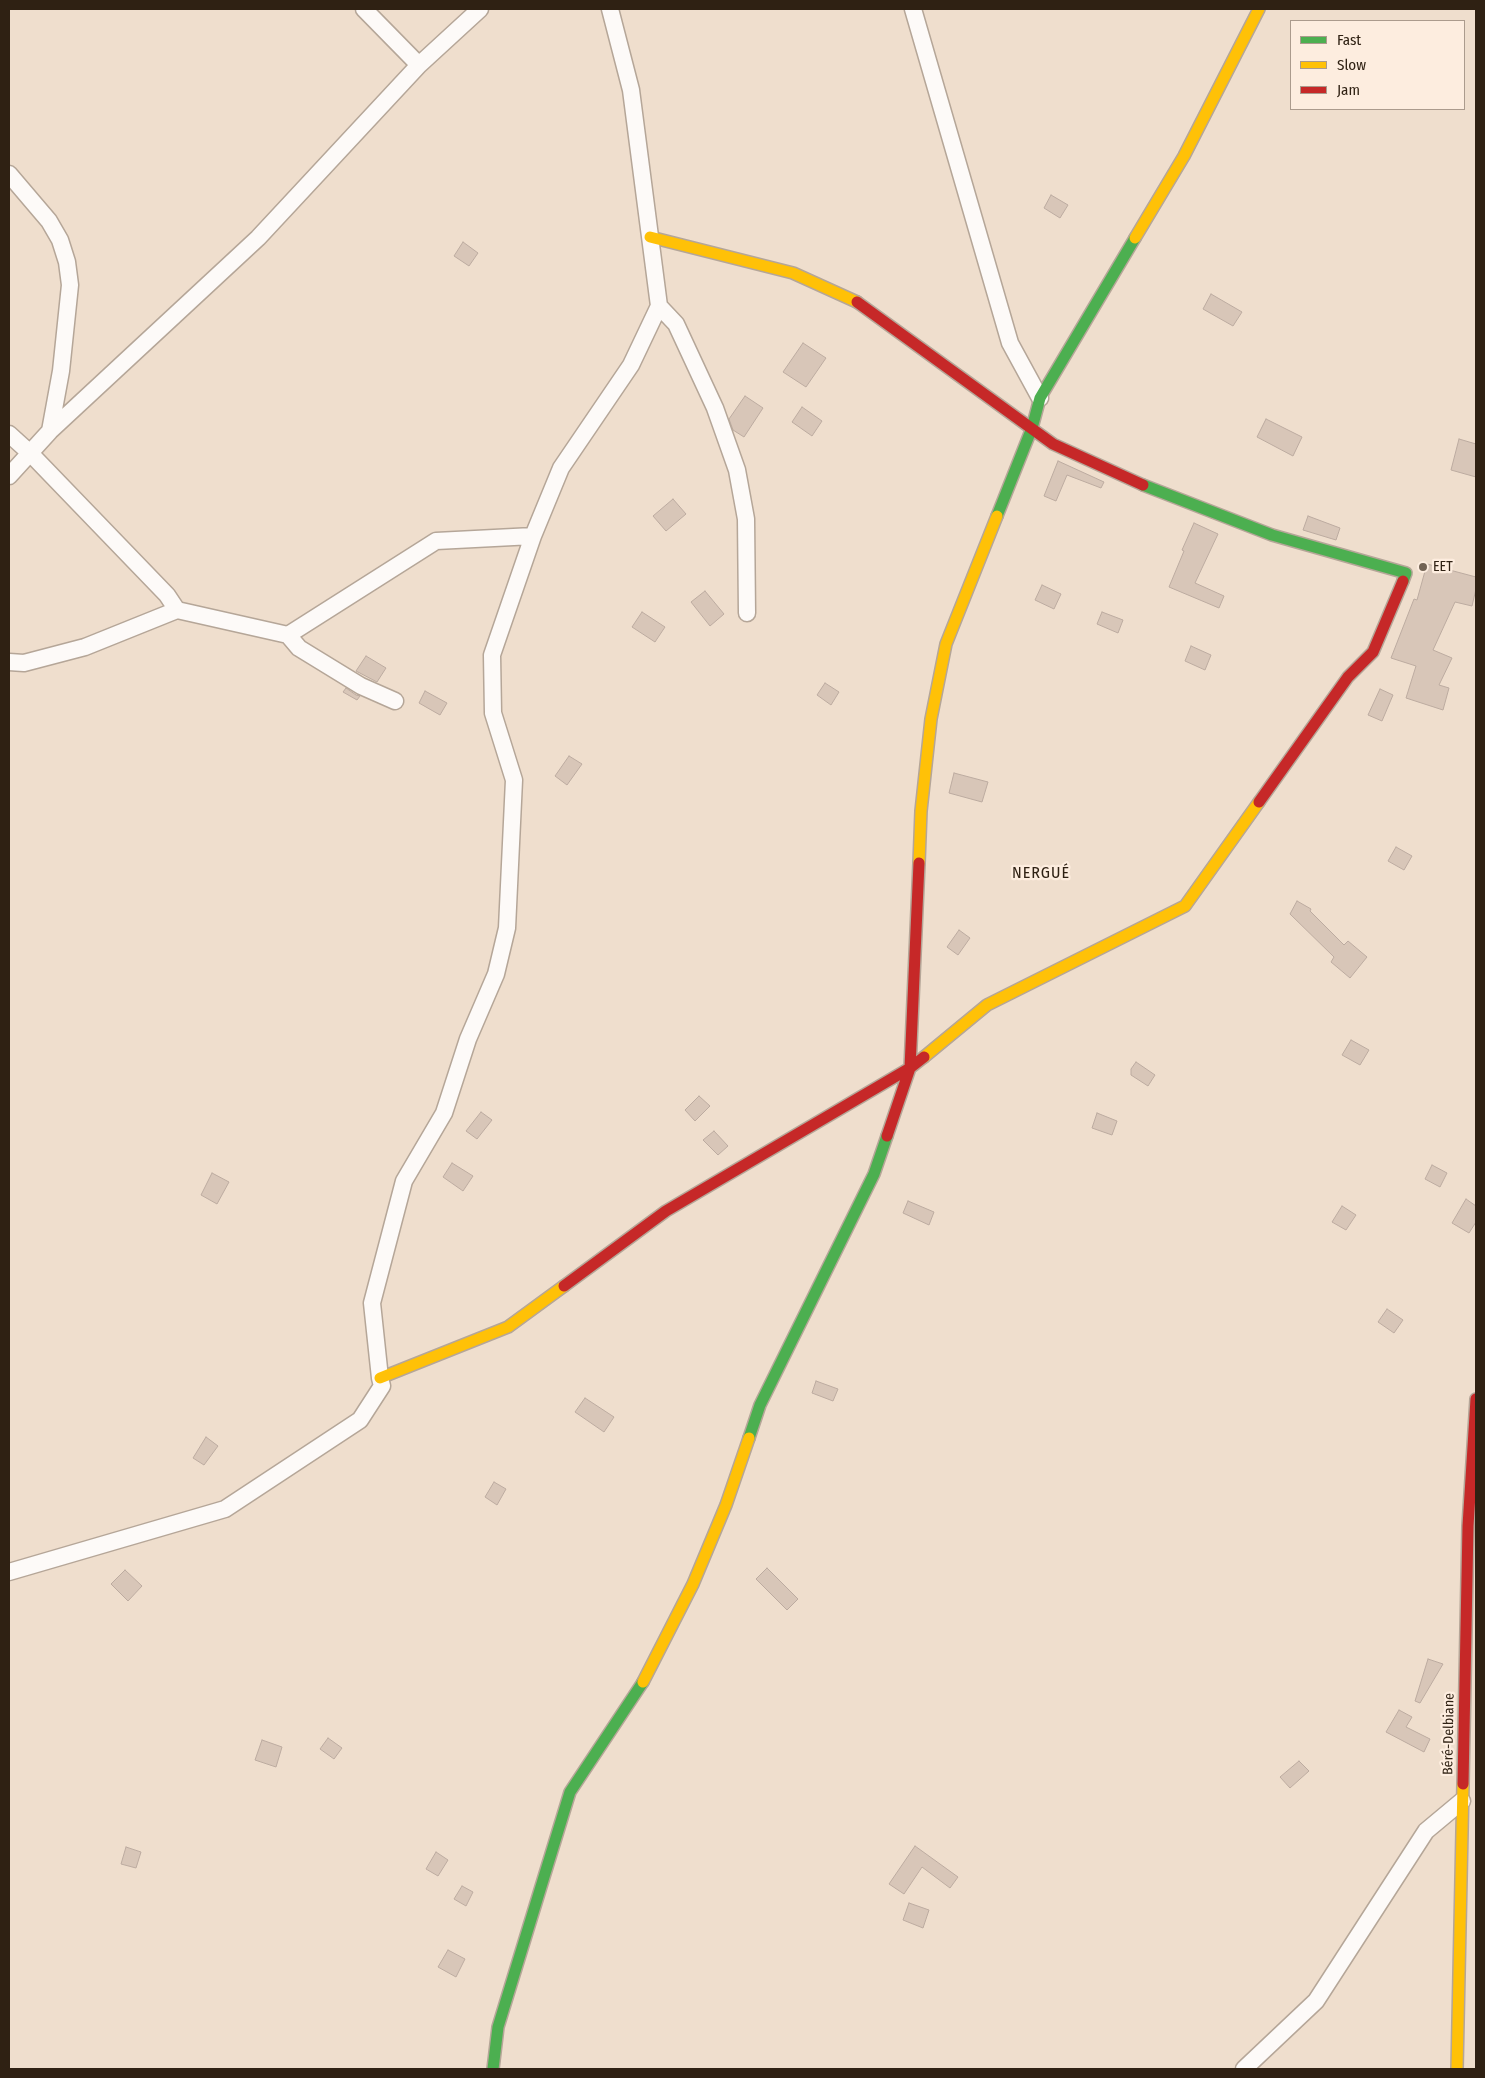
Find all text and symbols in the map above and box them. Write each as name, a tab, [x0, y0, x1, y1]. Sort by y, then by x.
legend	[1290, 20, 1465, 110]
text: Fast	[1337, 31, 1361, 49]
text: Slow	[1337, 56, 1366, 74]
text: Jam	[1337, 81, 1360, 99]
place label: EET	[1433, 559, 1453, 575]
marker: EET	[1417, 561, 1429, 573]
district label: NERGUÉ	[1011, 864, 1071, 884]
street label: Béré-Delbiane	[1440, 1693, 1458, 1775]

